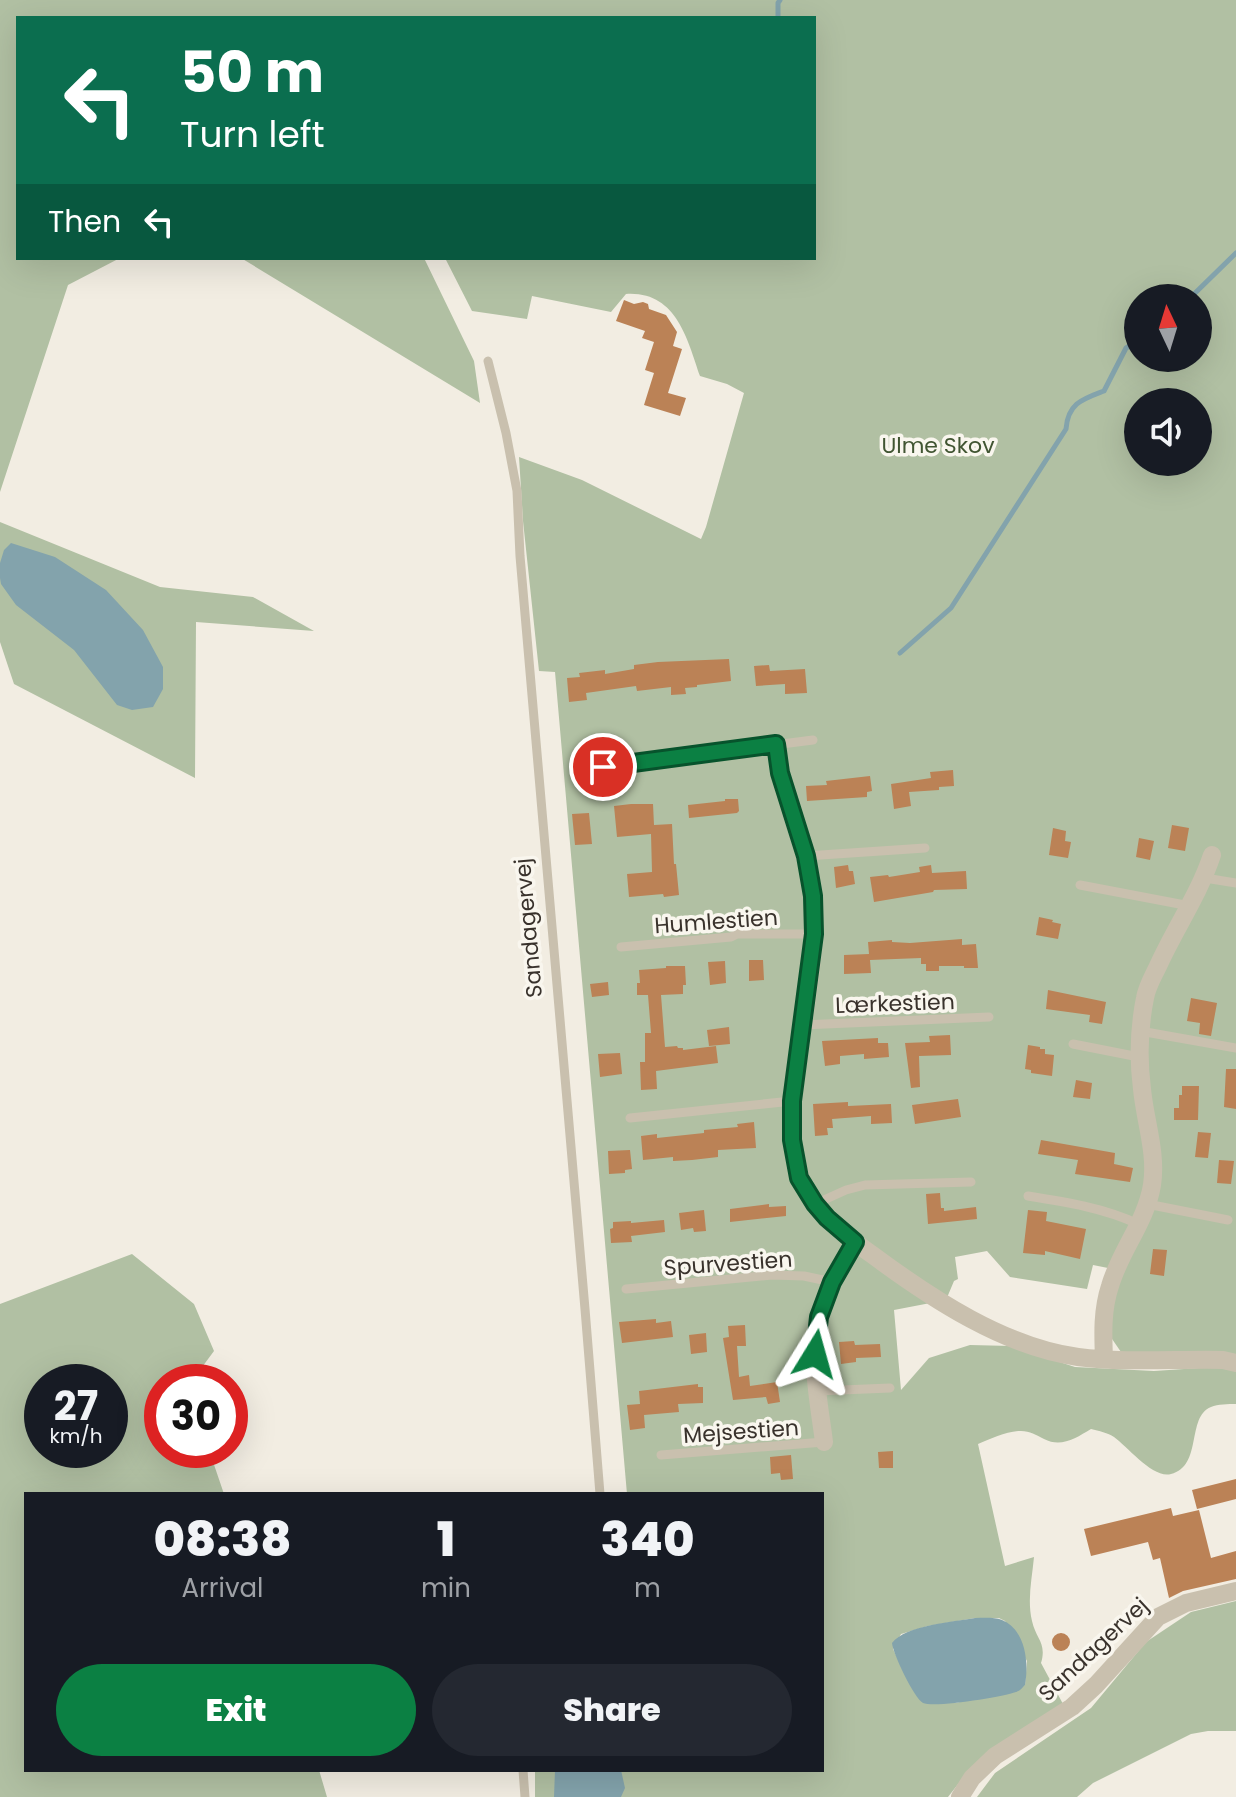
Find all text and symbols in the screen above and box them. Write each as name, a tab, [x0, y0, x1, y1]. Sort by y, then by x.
text: 50 m	[180, 33, 324, 112]
icon: left	[48, 48, 152, 152]
text: Turn left	[180, 109, 325, 160]
text: Then	[48, 200, 121, 243]
icon: left	[137, 200, 181, 244]
north arrow	[1124, 284, 1212, 372]
map controls	[1124, 284, 1212, 476]
button: sound	[1124, 388, 1212, 476]
park label: Ulme Skov	[881, 430, 995, 461]
pin	[569, 733, 637, 801]
icon: arrive	[581, 745, 625, 789]
street label: Sandagervej	[507, 857, 550, 999]
street label: Humlestien	[653, 902, 779, 941]
street label: Lærkestien	[835, 986, 955, 1021]
street label: Spurvestien	[663, 1244, 793, 1283]
position arrow	[773, 1312, 857, 1396]
speed limit sign: 30	[144, 1364, 248, 1468]
text: 27	[54, 1378, 98, 1434]
street label: Mejsestien	[682, 1412, 800, 1451]
text: km/h	[49, 1422, 103, 1450]
text: 08:38	[154, 1506, 292, 1573]
text: 1	[437, 1506, 455, 1573]
text: 340	[600, 1506, 694, 1573]
text: Arrival	[182, 1570, 263, 1606]
text: min	[421, 1570, 471, 1606]
text: m	[634, 1570, 661, 1606]
street label: Sandagervej	[1032, 1590, 1155, 1708]
button: Exit	[56, 1664, 416, 1756]
button: Share	[432, 1664, 792, 1756]

